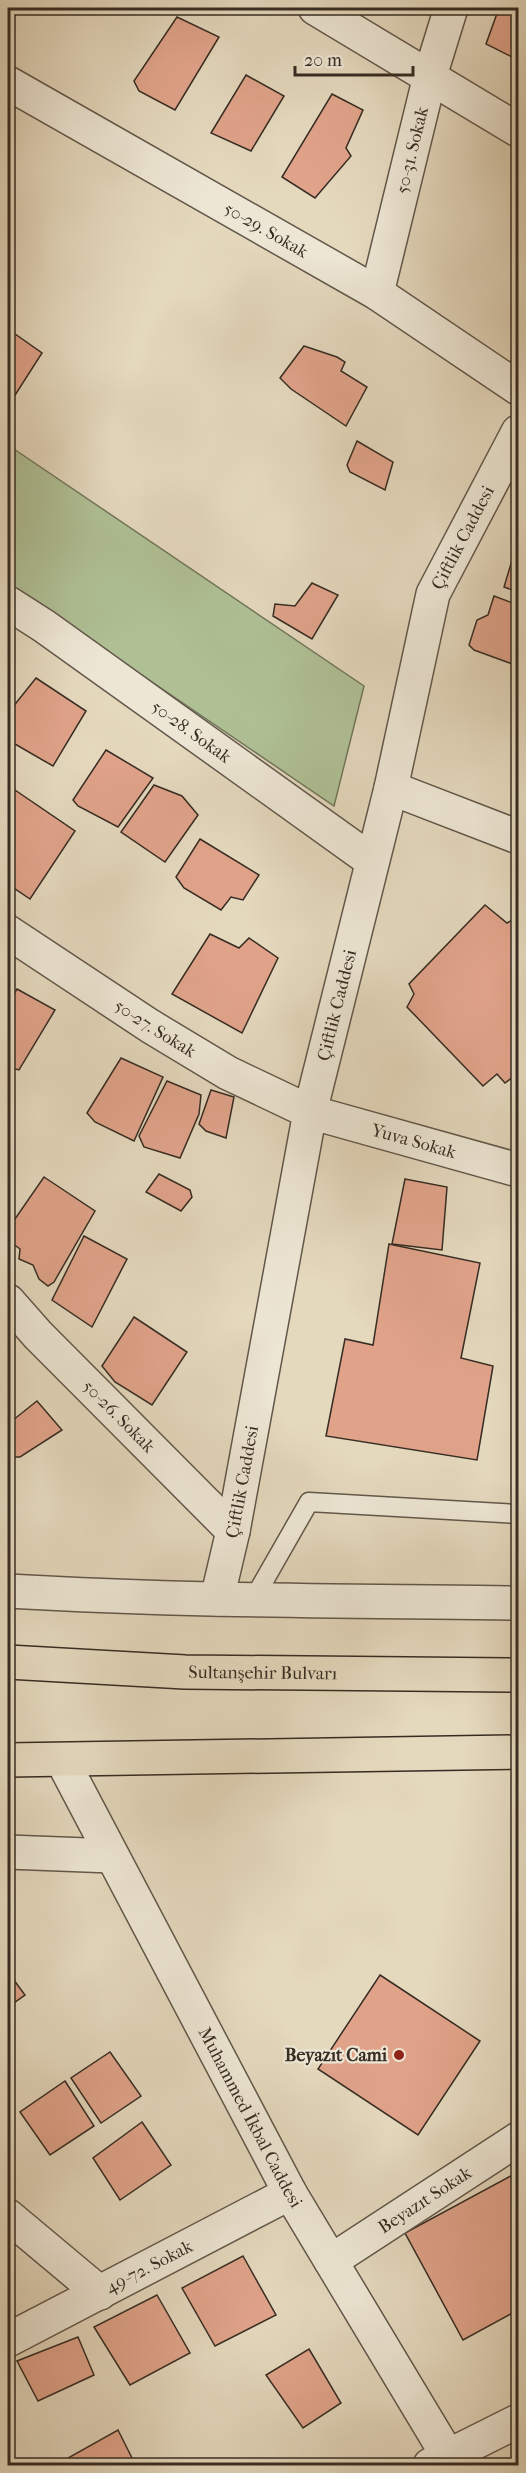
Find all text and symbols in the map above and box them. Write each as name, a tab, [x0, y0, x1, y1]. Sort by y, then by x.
scale bar	[295, 39, 414, 77]
text: 20 m	[304, 50, 342, 71]
street label: 50-31. Sokak	[392, 104, 433, 196]
street label: 50-29. Sokak	[220, 198, 312, 263]
street label: Çiftlik Caddesi	[427, 482, 499, 594]
street label: 50-28. Sokak	[147, 696, 236, 768]
street label: Çiftlik Caddesi	[313, 947, 361, 1063]
street label: 50-27. Sokak	[110, 995, 200, 1063]
street label: Yuva Sokak	[368, 1119, 459, 1163]
street label: 50-26. Sokak	[78, 1376, 160, 1458]
street label: Çiftlik Caddesi	[222, 1423, 263, 1540]
street label: Sultanşehir Bulvarı	[188, 1662, 338, 1684]
street label: Muhammed İkbal Caddesi	[194, 2024, 307, 2212]
place label: Beyazıt Cami	[285, 2045, 388, 2066]
marker: Beyazıt Cami	[392, 2048, 406, 2062]
street label: Beyazıt Sokak	[375, 2162, 476, 2238]
street label: 49-72. Sokak	[102, 2235, 197, 2298]

